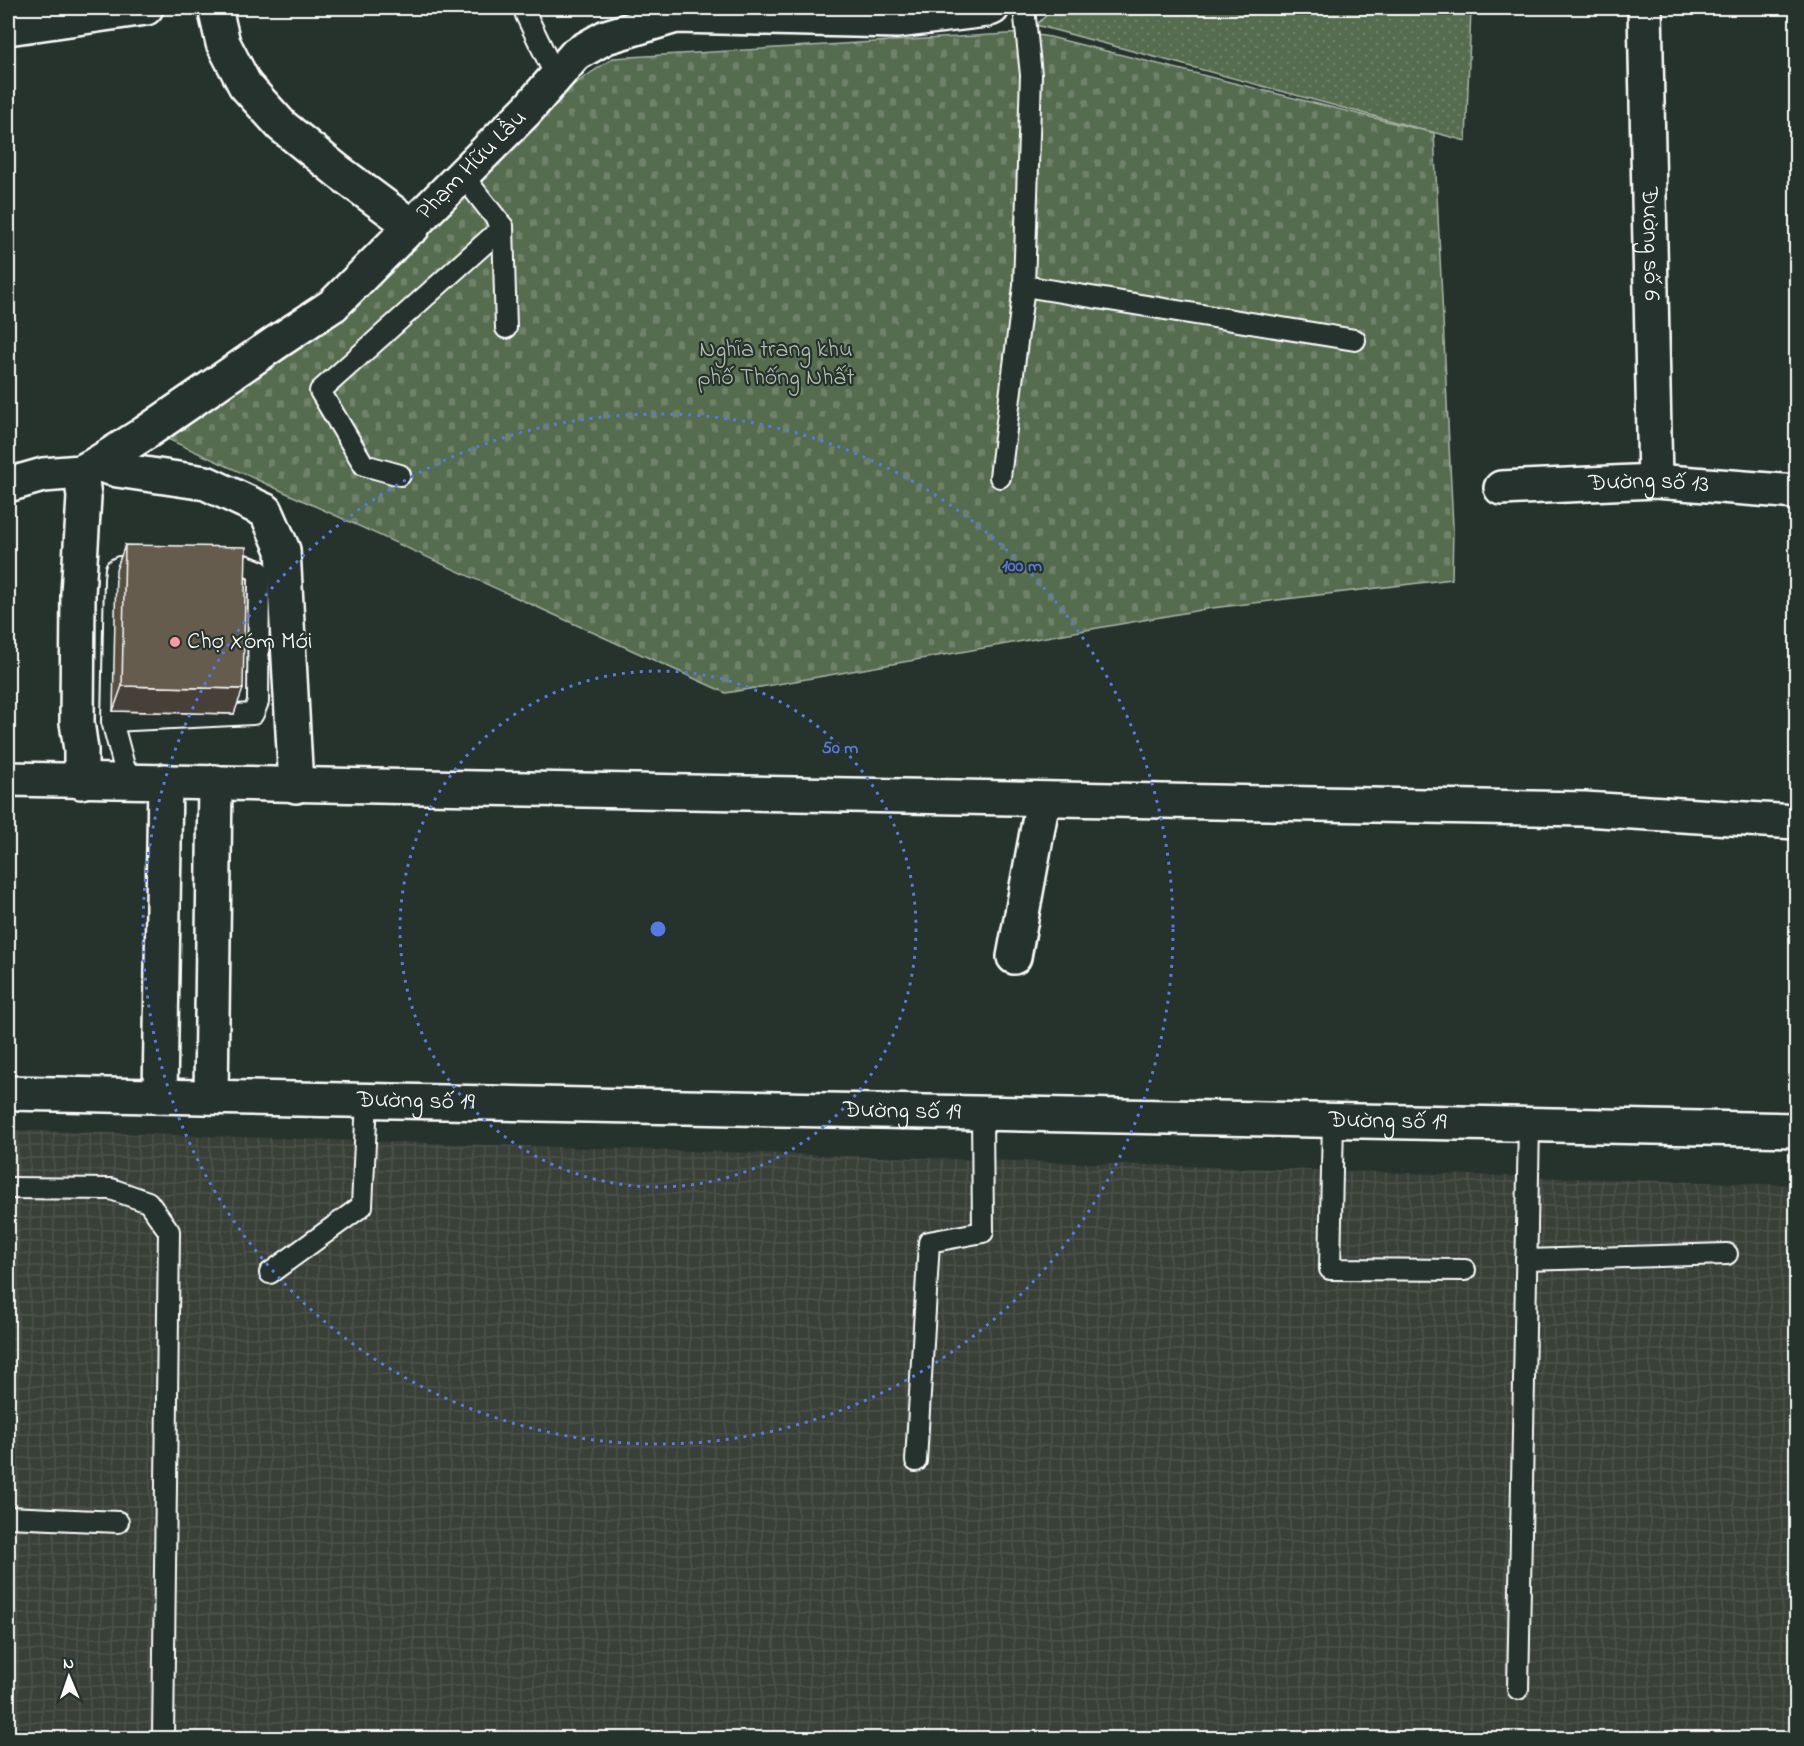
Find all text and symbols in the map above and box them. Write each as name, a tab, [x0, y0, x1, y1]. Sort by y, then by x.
street label: Phạm Hữu Lầu	[409, 102, 535, 229]
street label: Đường số 6	[1631, 186, 1669, 302]
park label: Nghĩa trang khu phố Thống Nhất	[697, 333, 855, 396]
street label: Đường số 13	[1587, 464, 1710, 503]
text: 100 m	[1002, 554, 1042, 580]
place label: Chợ Xóm Mới	[187, 625, 312, 660]
marker: Chợ Xóm Mới	[168, 635, 182, 649]
text: 50 m	[822, 736, 858, 762]
centre of rings	[648, 919, 668, 939]
street label: Đường số 19	[356, 1083, 476, 1120]
street label: Đường số 19	[841, 1093, 962, 1130]
street label: Đường số 19	[1327, 1103, 1448, 1140]
north arrow	[39, 1647, 99, 1707]
text: N	[63, 1652, 75, 1676]

